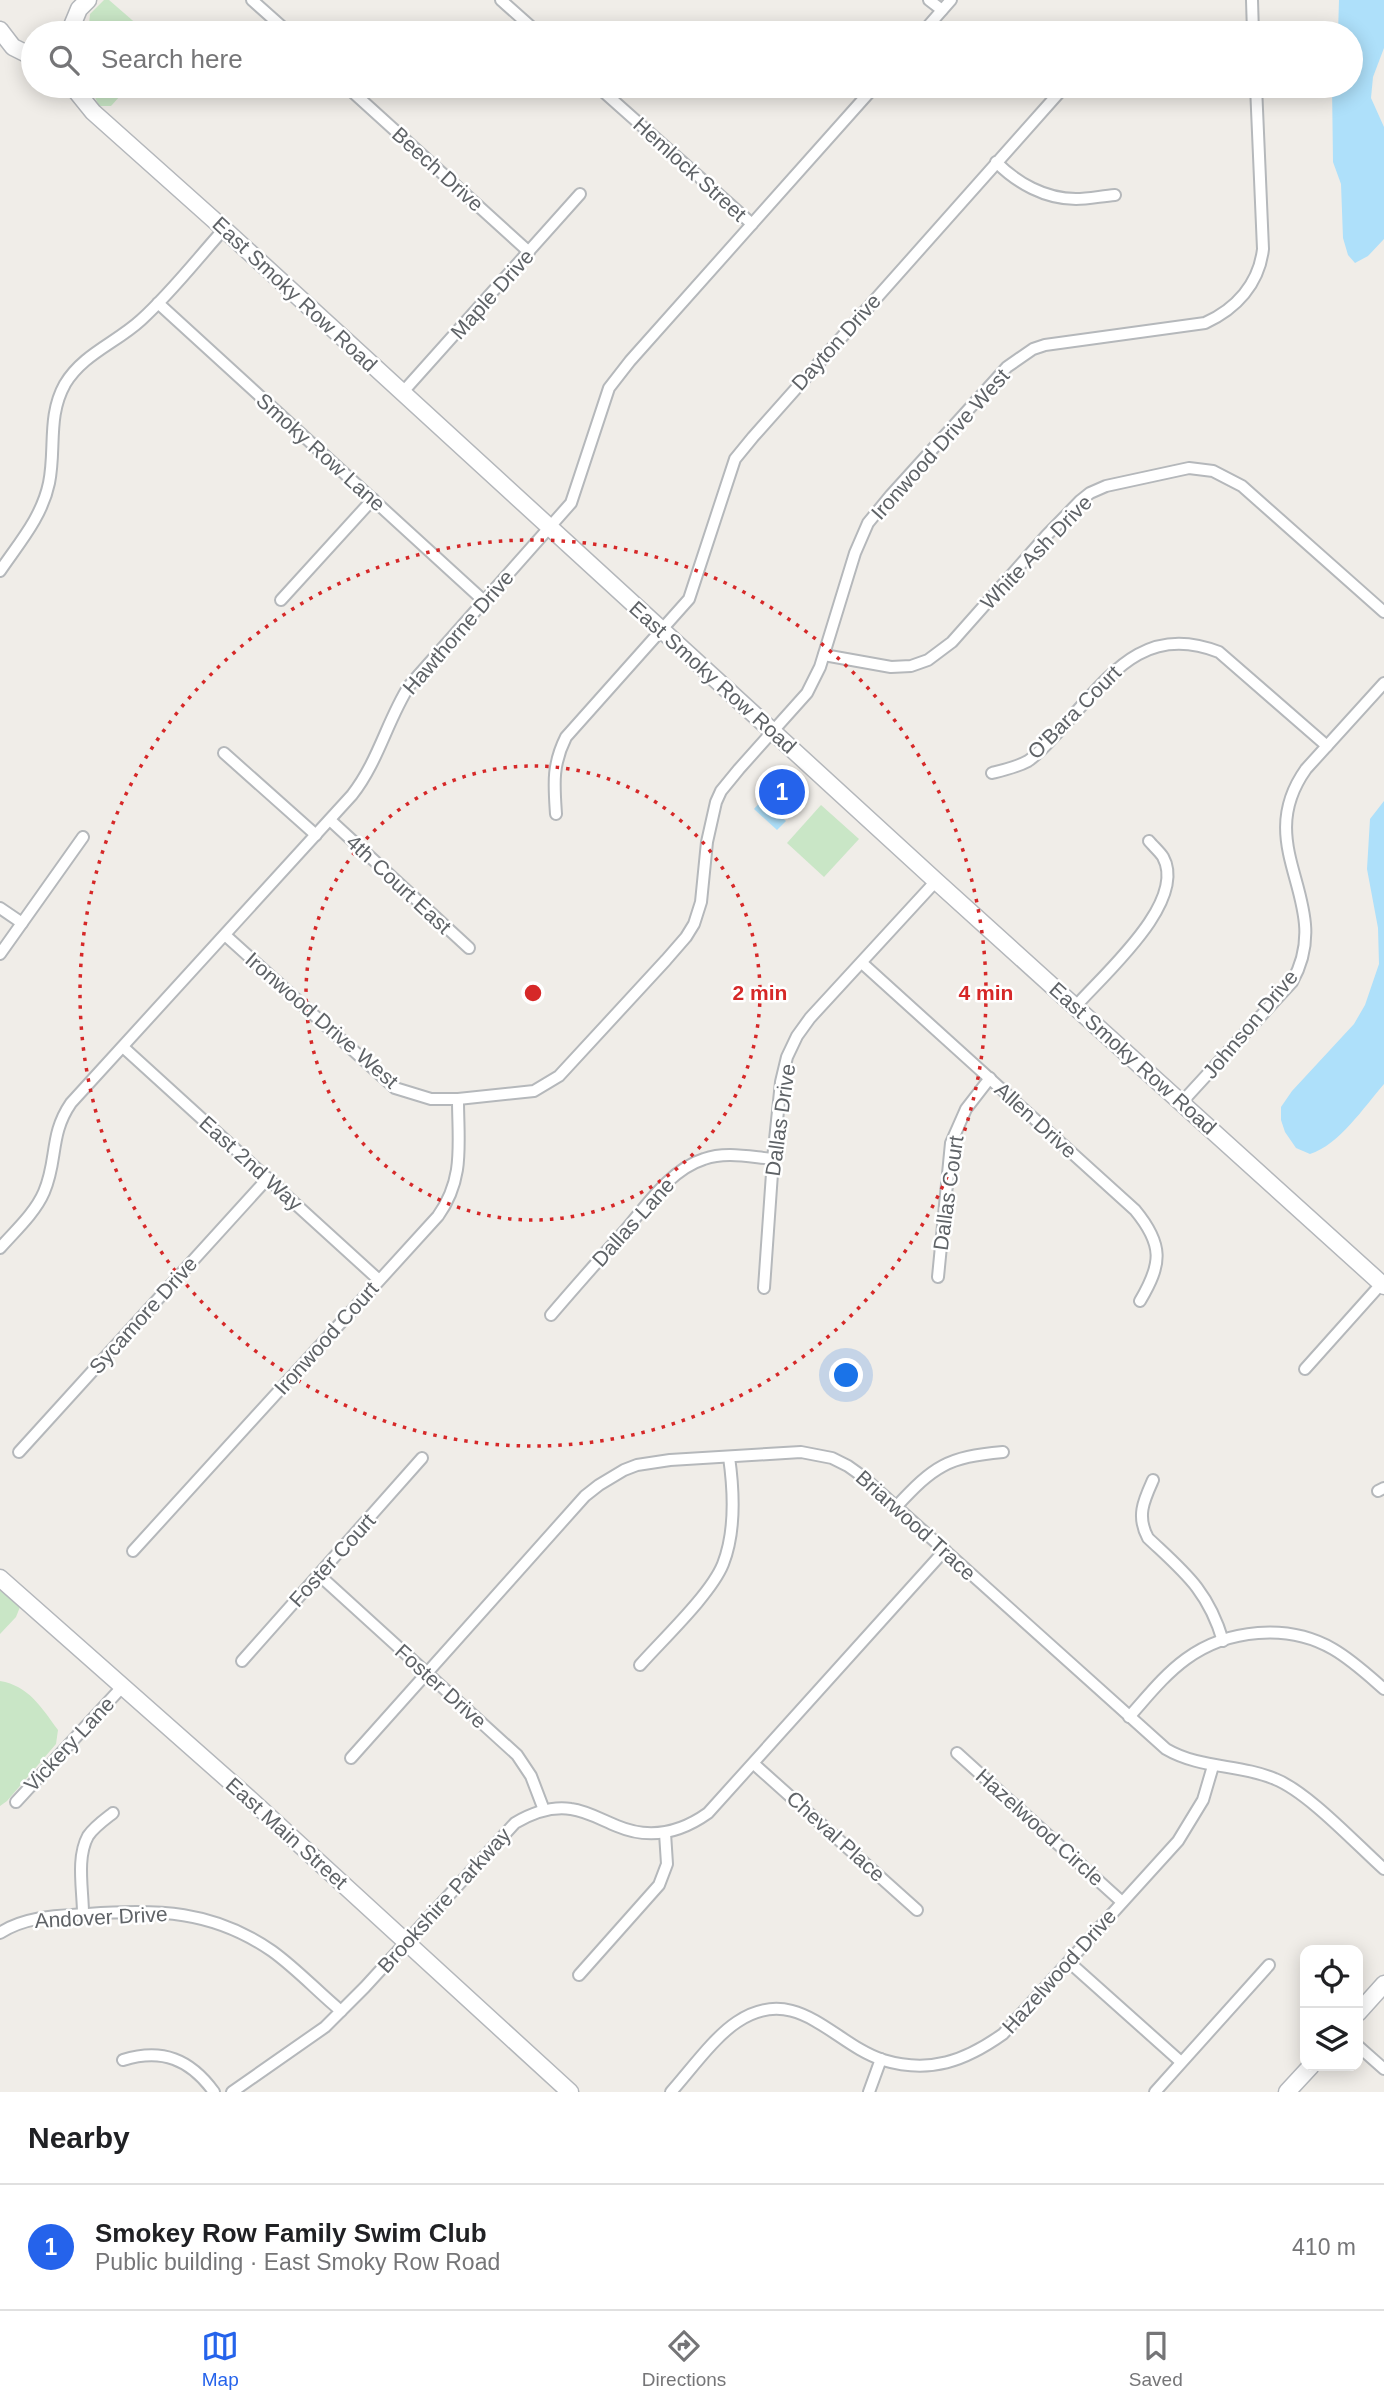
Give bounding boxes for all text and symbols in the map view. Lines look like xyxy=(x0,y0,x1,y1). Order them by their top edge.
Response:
search box xyxy=(21,21,1363,98)
icon: search xyxy=(45,41,83,79)
text: Search here xyxy=(101,44,243,74)
street label: Hemlock Street xyxy=(629,112,751,226)
street label: Beech Drive xyxy=(388,122,488,216)
street label: East Smoky Row Road xyxy=(208,212,382,376)
street label: Maple Drive xyxy=(446,245,538,343)
street label: Dayton Drive xyxy=(787,289,885,395)
street label: Ironwood Drive West xyxy=(866,364,1014,524)
street label: Smoky Row Lane xyxy=(252,388,390,516)
street label: White Ash Drive xyxy=(976,490,1096,614)
street label: Hawthorne Drive xyxy=(398,565,518,699)
street label: East Smoky Row Road xyxy=(625,596,801,758)
street label: O'Bara Court xyxy=(1023,661,1125,763)
pin: 1 xyxy=(759,766,805,818)
street label: 4th Court East xyxy=(342,830,456,938)
street label: Ironwood Drive West xyxy=(241,948,403,1093)
street label: Johnson Drive xyxy=(1198,965,1302,1083)
street label: East Smoky Row Road xyxy=(1045,977,1221,1139)
centre of rings xyxy=(521,981,545,1005)
text: 2 min xyxy=(733,981,787,1004)
text: 4 min xyxy=(959,981,1013,1004)
street label: Dallas Drive xyxy=(761,1062,799,1178)
street label: Allen Drive xyxy=(991,1077,1081,1163)
street label: East 2nd Way xyxy=(195,1111,307,1215)
street label: Dallas Court xyxy=(929,1134,967,1252)
street label: Dallas Lane xyxy=(587,1173,679,1271)
street label: Sycamore Drive xyxy=(84,1252,202,1378)
street label: Ironwood Court xyxy=(269,1277,383,1399)
your location xyxy=(829,1358,863,1392)
street label: Briarwood Trace xyxy=(851,1465,981,1585)
street label: Foster Court xyxy=(284,1509,380,1611)
street label: Foster Drive xyxy=(391,1639,491,1733)
street label: Vickery Lane xyxy=(19,1692,119,1796)
street label: Hazelwood Circle xyxy=(972,1764,1108,1890)
street label: East Main Street xyxy=(222,1773,352,1894)
street label: Cheval Place xyxy=(782,1786,890,1886)
street label: Brookshire Parkway xyxy=(373,1823,515,1977)
street label: Andover Drive xyxy=(34,1902,168,1932)
street label: Hazelwood Drive xyxy=(997,1904,1121,2038)
map controls xyxy=(1300,1945,1363,2071)
button: locate xyxy=(1300,1945,1363,2008)
button: layers xyxy=(1300,2008,1363,2071)
text: Nearby xyxy=(28,2121,130,2154)
text: Smokey Row Family Swim Club xyxy=(95,2218,487,2248)
text: 1 xyxy=(45,2234,57,2260)
text: 410 m xyxy=(1292,2234,1356,2260)
text: Public building · East Smoky Row Road xyxy=(95,2249,500,2275)
tab: Map xyxy=(201,2327,239,2391)
tab: Directions xyxy=(642,2327,726,2391)
tab: Saved xyxy=(1129,2327,1183,2391)

